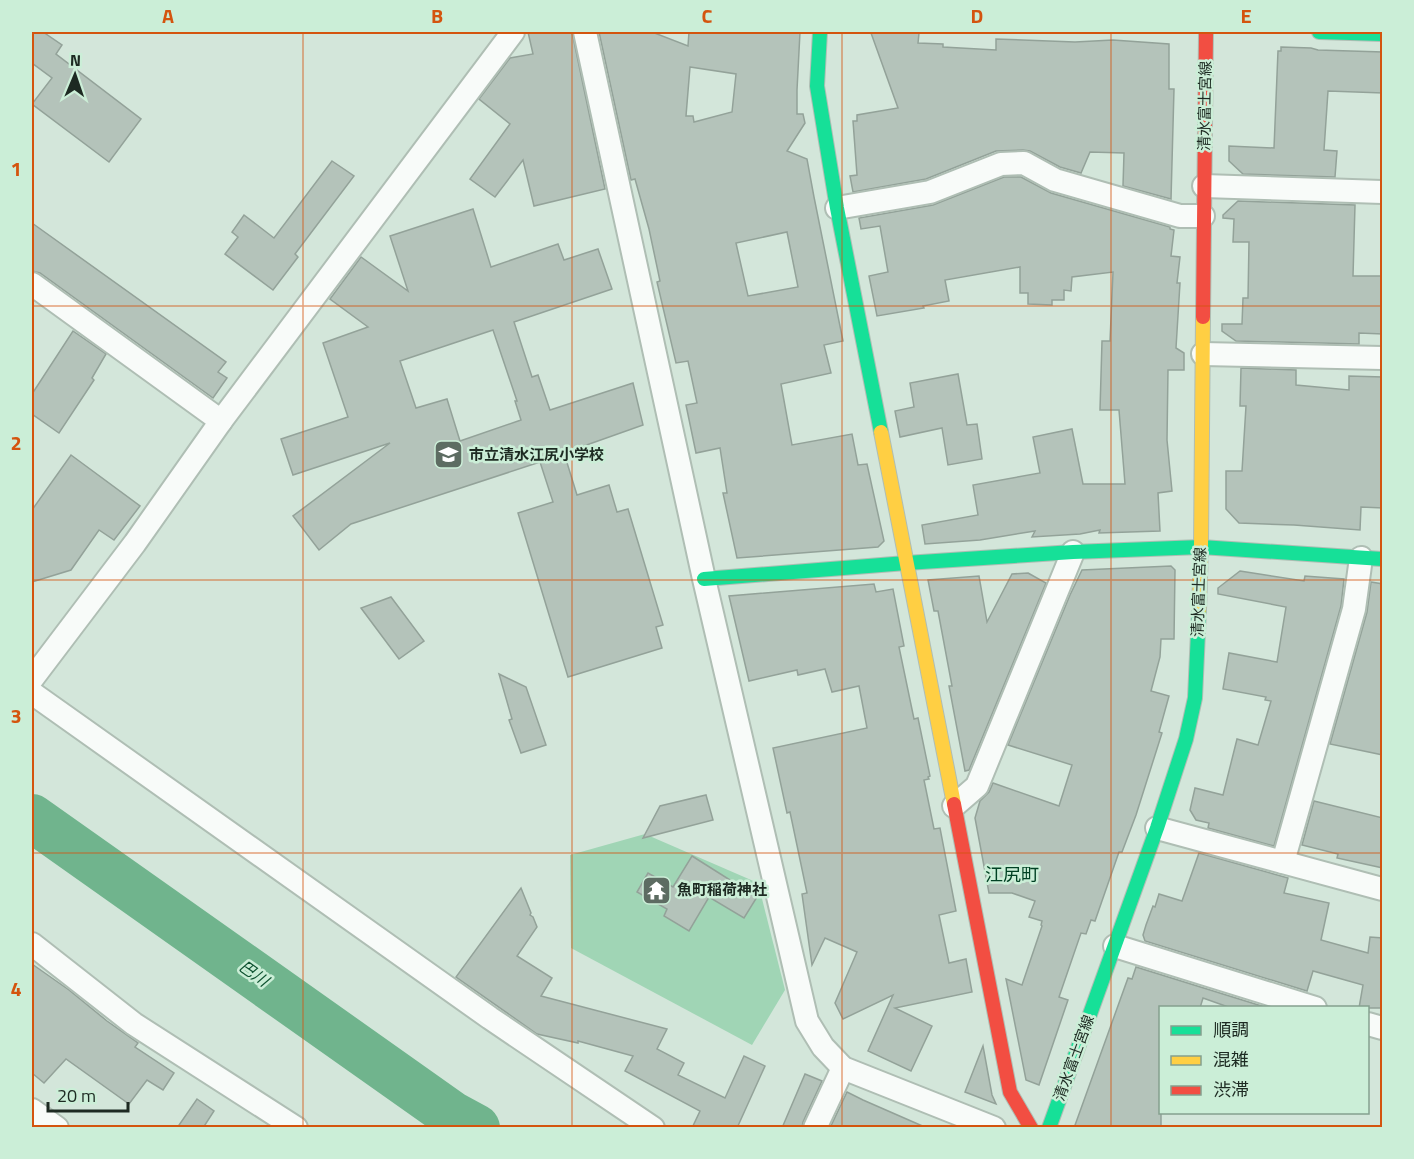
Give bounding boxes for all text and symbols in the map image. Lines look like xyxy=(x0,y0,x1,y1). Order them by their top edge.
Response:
text: A xyxy=(162,0,174,31)
text: B xyxy=(431,0,443,31)
text: C xyxy=(702,0,713,31)
text: D xyxy=(971,0,983,31)
text: E xyxy=(1240,0,1252,31)
north arrow xyxy=(45,45,105,105)
text: N xyxy=(70,48,81,72)
street label: 清水富士宮線 xyxy=(1192,61,1217,151)
text: 1 xyxy=(10,153,22,184)
text: 2 xyxy=(10,427,22,458)
school or university icon: 市立清水江尻小学校 xyxy=(432,439,464,471)
place label: 市立清水江尻小学校 xyxy=(469,443,604,466)
street label: 清水富士宮線 xyxy=(1185,547,1212,637)
text: 3 xyxy=(10,700,22,731)
district label: 江尻町 xyxy=(985,861,1039,888)
temple icon: 魚町稲荷神社 xyxy=(640,874,672,906)
place label: 魚町稲荷神社 xyxy=(677,878,767,901)
water label: 巴川 xyxy=(234,954,276,993)
text: 4 xyxy=(10,973,22,1004)
legend xyxy=(1159,1006,1369,1114)
street label: 清水富士宮線 xyxy=(1047,1012,1100,1104)
text: 順調 xyxy=(1213,1016,1249,1043)
text: 混雑 xyxy=(1213,1046,1249,1073)
scale bar xyxy=(48,1075,128,1113)
text: 渋滞 xyxy=(1213,1076,1249,1103)
text: 20 m xyxy=(57,1082,96,1109)

